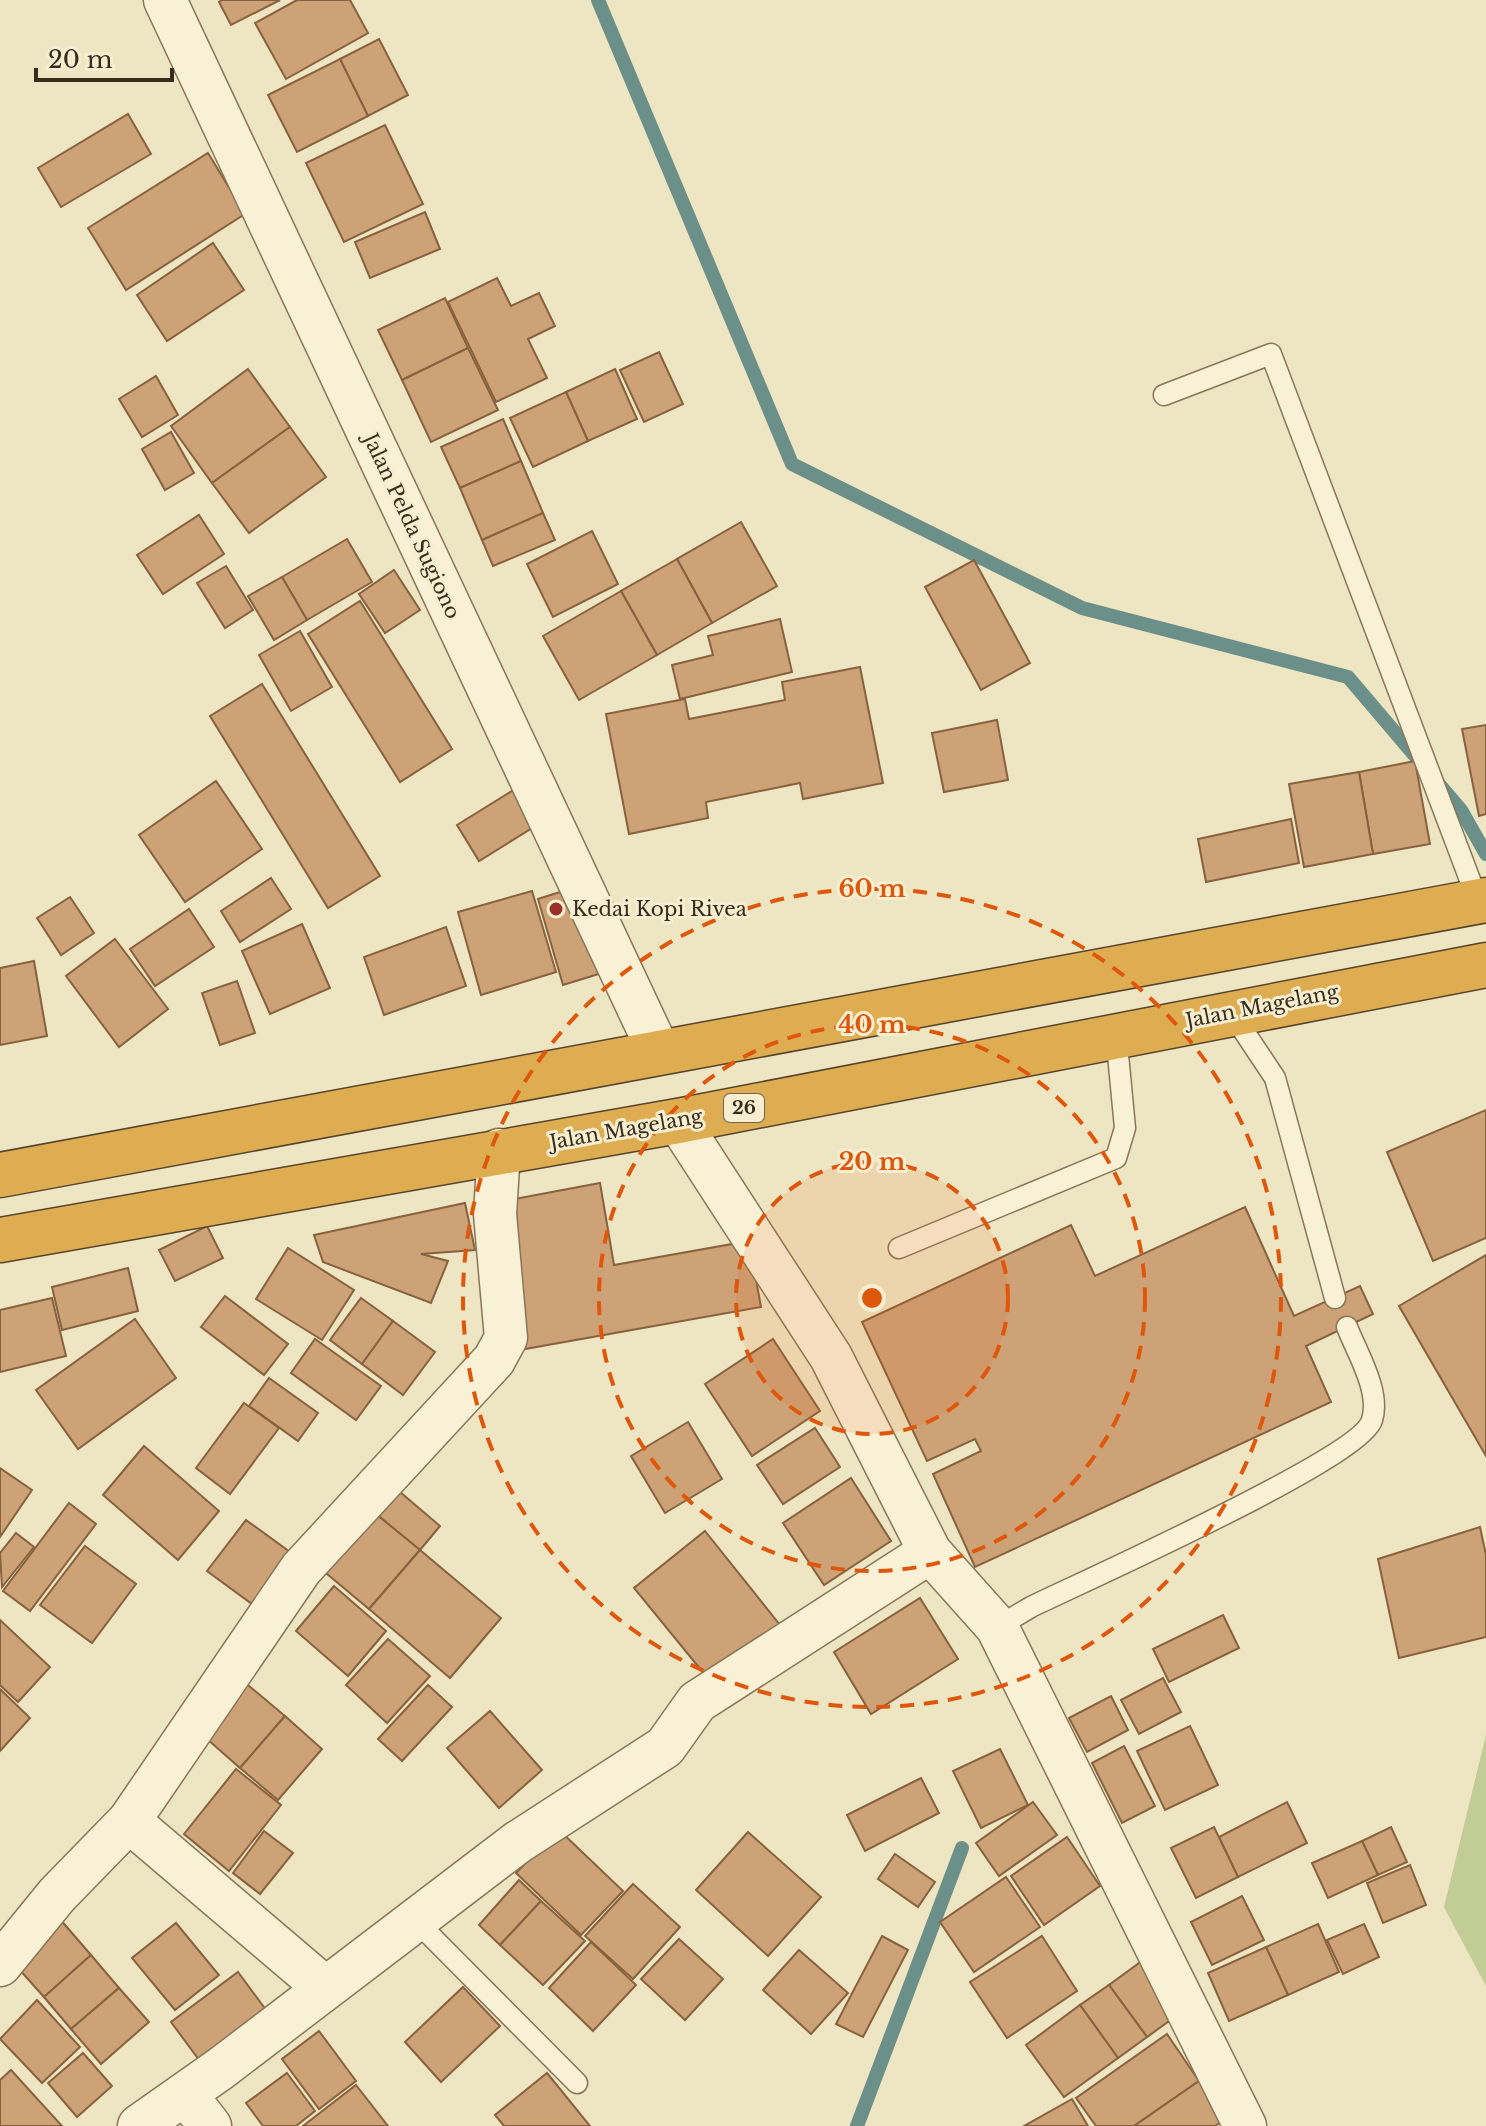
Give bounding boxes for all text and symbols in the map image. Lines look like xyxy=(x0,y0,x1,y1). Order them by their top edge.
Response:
scale bar xyxy=(36,32,172,82)
text: 20 m xyxy=(48,45,113,74)
street label: Jalan Pelda Sugiono xyxy=(357,427,465,622)
text: 60 m xyxy=(838,874,906,903)
place label: Kedai Kopi Rivea xyxy=(572,897,748,921)
marker: Kedai Kopi Rivea xyxy=(547,900,565,918)
street label: Jalan Magelang xyxy=(1181,979,1341,1033)
text: 40 m xyxy=(839,1010,906,1039)
road number: 26 xyxy=(724,1094,764,1122)
street label: Jalan Magelang xyxy=(545,1104,705,1155)
text: 20 m xyxy=(839,1147,906,1176)
centre of rings xyxy=(858,1284,886,1312)

